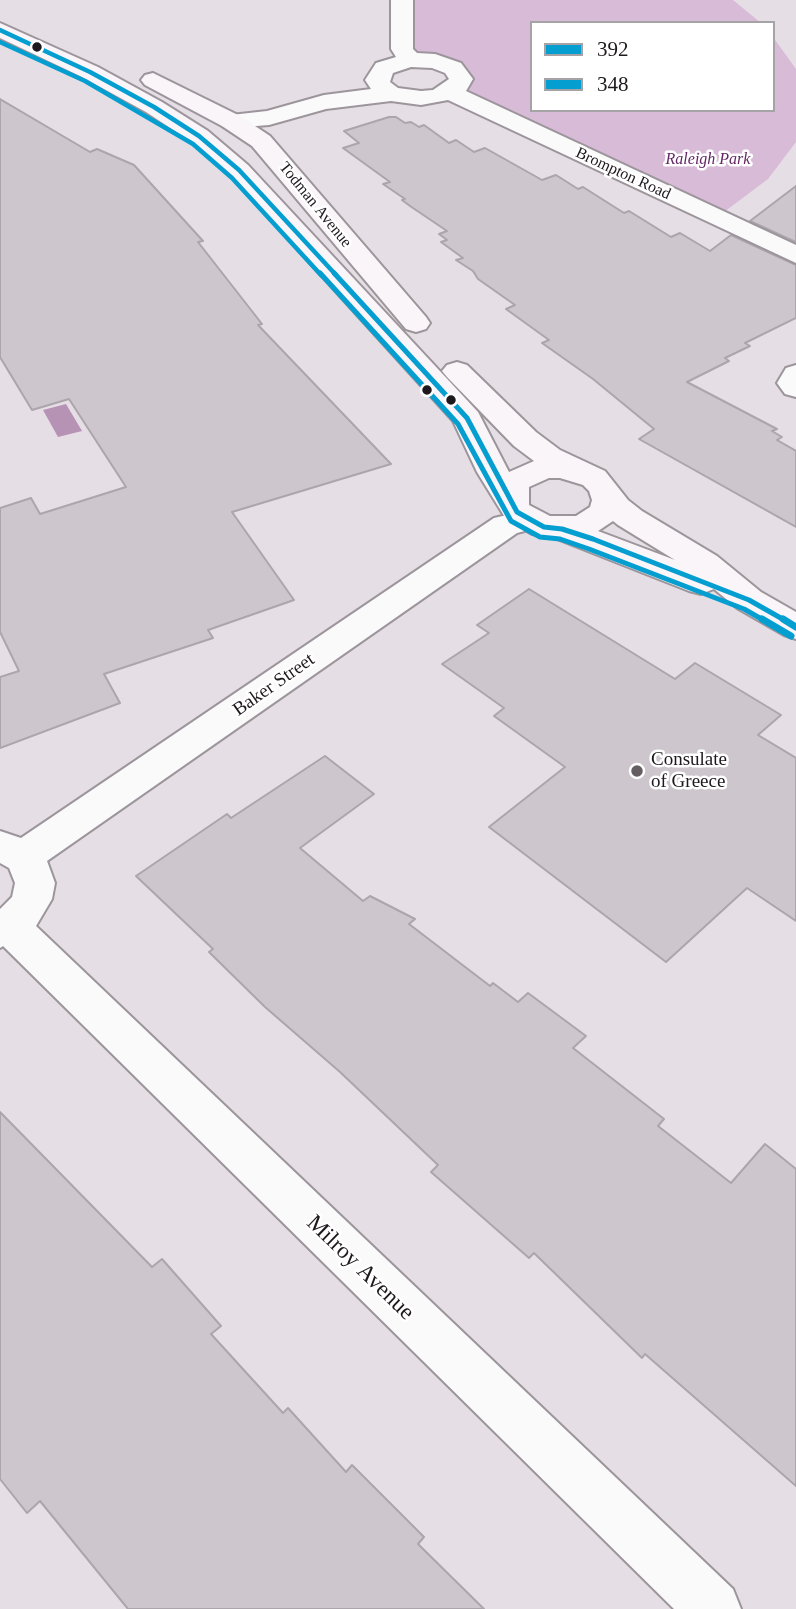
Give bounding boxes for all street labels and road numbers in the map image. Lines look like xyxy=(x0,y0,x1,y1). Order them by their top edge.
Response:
street label: Brompton Road xyxy=(572,144,674,204)
street label: Todman Avenue xyxy=(275,158,355,252)
street label: Baker Street xyxy=(229,649,319,721)
street label: Milroy Avenue xyxy=(300,1210,420,1326)

